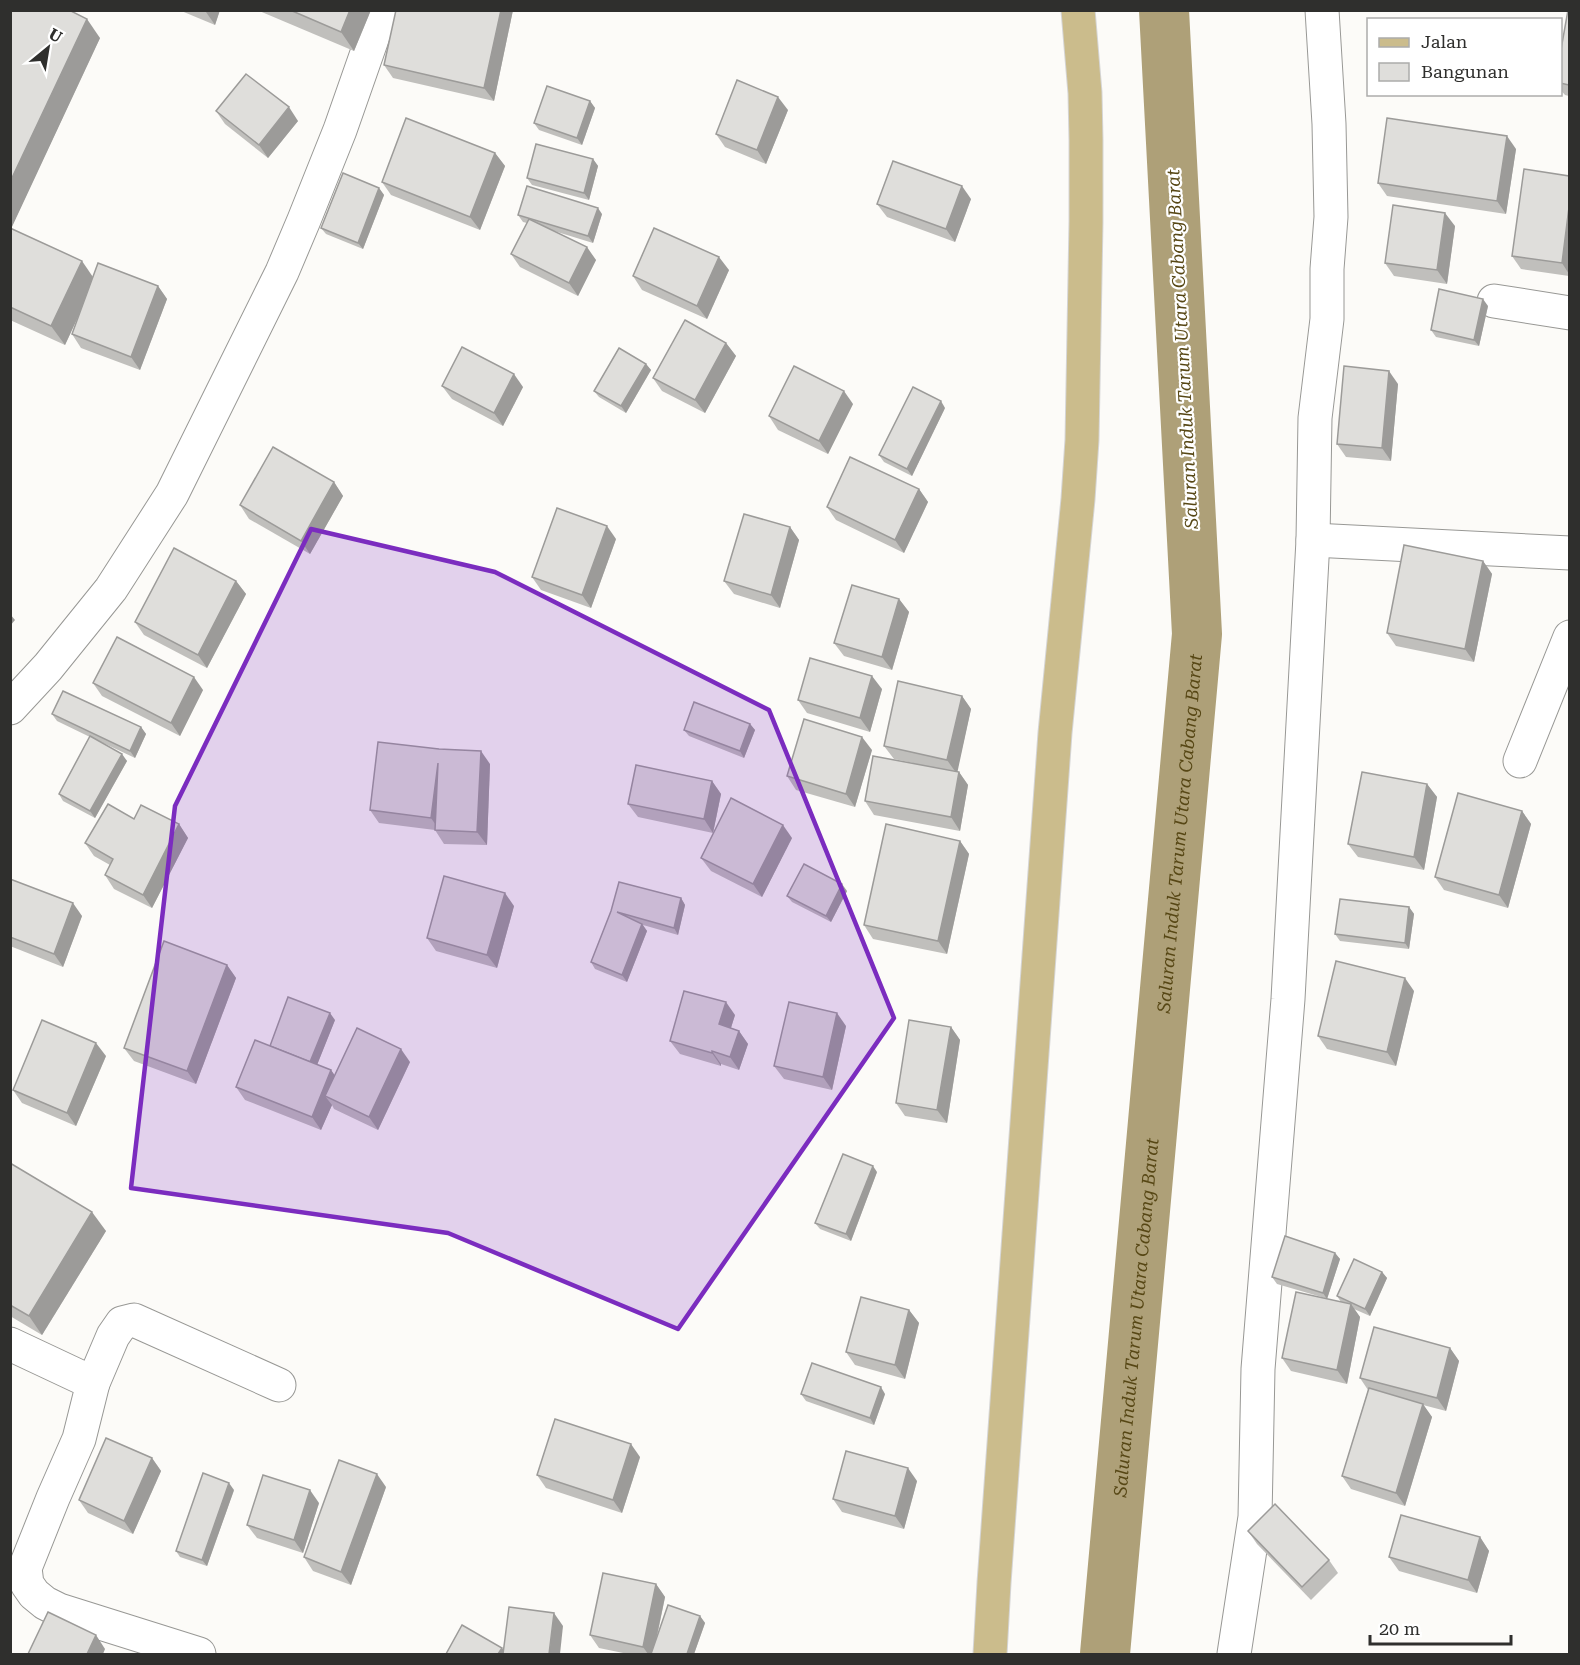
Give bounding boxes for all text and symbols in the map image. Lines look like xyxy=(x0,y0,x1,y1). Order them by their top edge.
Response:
north arrow xyxy=(18,18,78,78)
legend xyxy=(1367,18,1562,96)
text: U xyxy=(45,24,65,47)
text: Jalan xyxy=(1421,31,1468,52)
text: Bangunan xyxy=(1421,61,1509,82)
water label: Saluran Induk Tarum Utara Cabang Barat xyxy=(1162,168,1202,530)
water label: Saluran Induk Tarum Utara Cabang Barat xyxy=(1152,653,1206,1015)
water label: Saluran Induk Tarum Utara Cabang Barat xyxy=(1109,1137,1162,1499)
scale bar xyxy=(1370,1608,1511,1646)
text: 20 m xyxy=(1379,1618,1420,1639)

